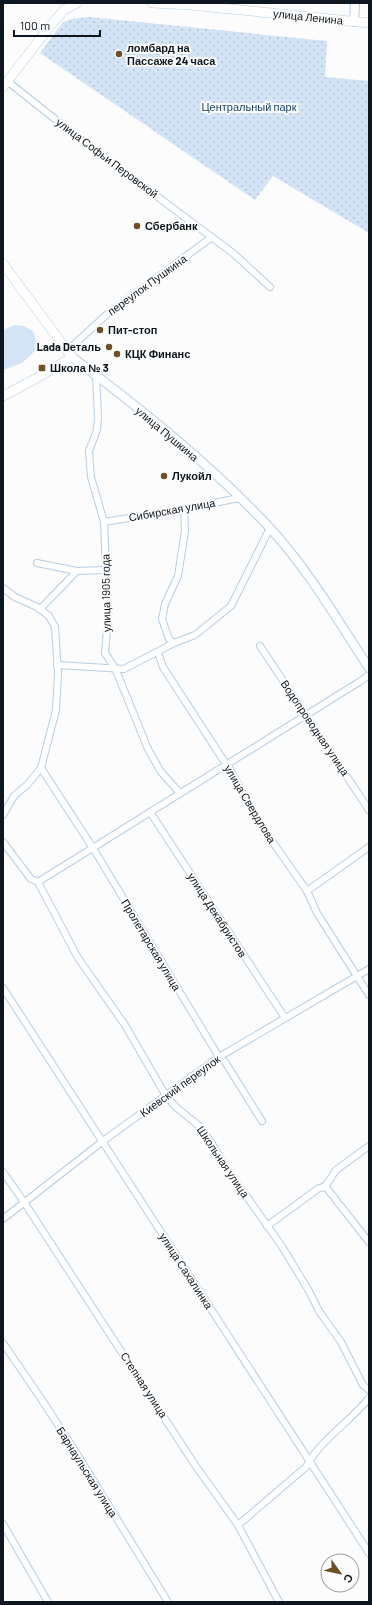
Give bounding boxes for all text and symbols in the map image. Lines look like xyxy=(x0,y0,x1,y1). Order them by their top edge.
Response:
street label: улица Ленина xyxy=(272,6,345,27)
scale bar xyxy=(14,12,100,38)
text: 100 m xyxy=(20,18,50,32)
place label: ломбард на Пассаже 24 часа xyxy=(127,41,216,67)
marker: ломбард на Пассаже 24 часа xyxy=(114,49,124,59)
park label: Центральный парк xyxy=(201,100,297,113)
street label: улица Софьи Перовской xyxy=(54,115,161,200)
place label: Сбербанк xyxy=(145,219,198,232)
marker: Сбербанк xyxy=(132,221,142,231)
street label: переулок Пушкина xyxy=(105,251,189,318)
place label: Пит-стоп xyxy=(108,323,157,336)
marker: Пит-стоп xyxy=(95,325,105,335)
place label: Lada Dеталь xyxy=(37,340,101,353)
marker: Lada Dеталь xyxy=(104,342,114,352)
place label: КЦК Финанс xyxy=(125,347,190,360)
marker: КЦК Финанс xyxy=(112,349,122,359)
place label: Школа № 3 xyxy=(50,361,109,374)
marker: Школа № 3 xyxy=(37,363,47,373)
street label: улица Пушкина xyxy=(133,404,202,464)
place label: Лукойл xyxy=(172,469,212,482)
marker: Лукойл xyxy=(159,471,169,481)
street label: Сибирская улица xyxy=(128,495,217,524)
street label: улица 1905 года xyxy=(98,553,113,632)
street label: Водопроводная улица xyxy=(279,677,353,779)
street label: улица Свердлова xyxy=(222,762,279,846)
street label: улица Декабристов xyxy=(185,870,250,960)
street label: Пролетарская улица xyxy=(119,897,184,994)
street label: Киевский переулок xyxy=(137,1052,223,1119)
street label: Школьная улица xyxy=(195,1123,253,1201)
street label: улица Сахалинка xyxy=(157,1230,216,1312)
street label: Степная улица xyxy=(118,1350,171,1421)
street label: Барнаульская улица xyxy=(54,1424,121,1520)
north arrow xyxy=(320,1553,360,1593)
text: С xyxy=(341,1572,356,1586)

